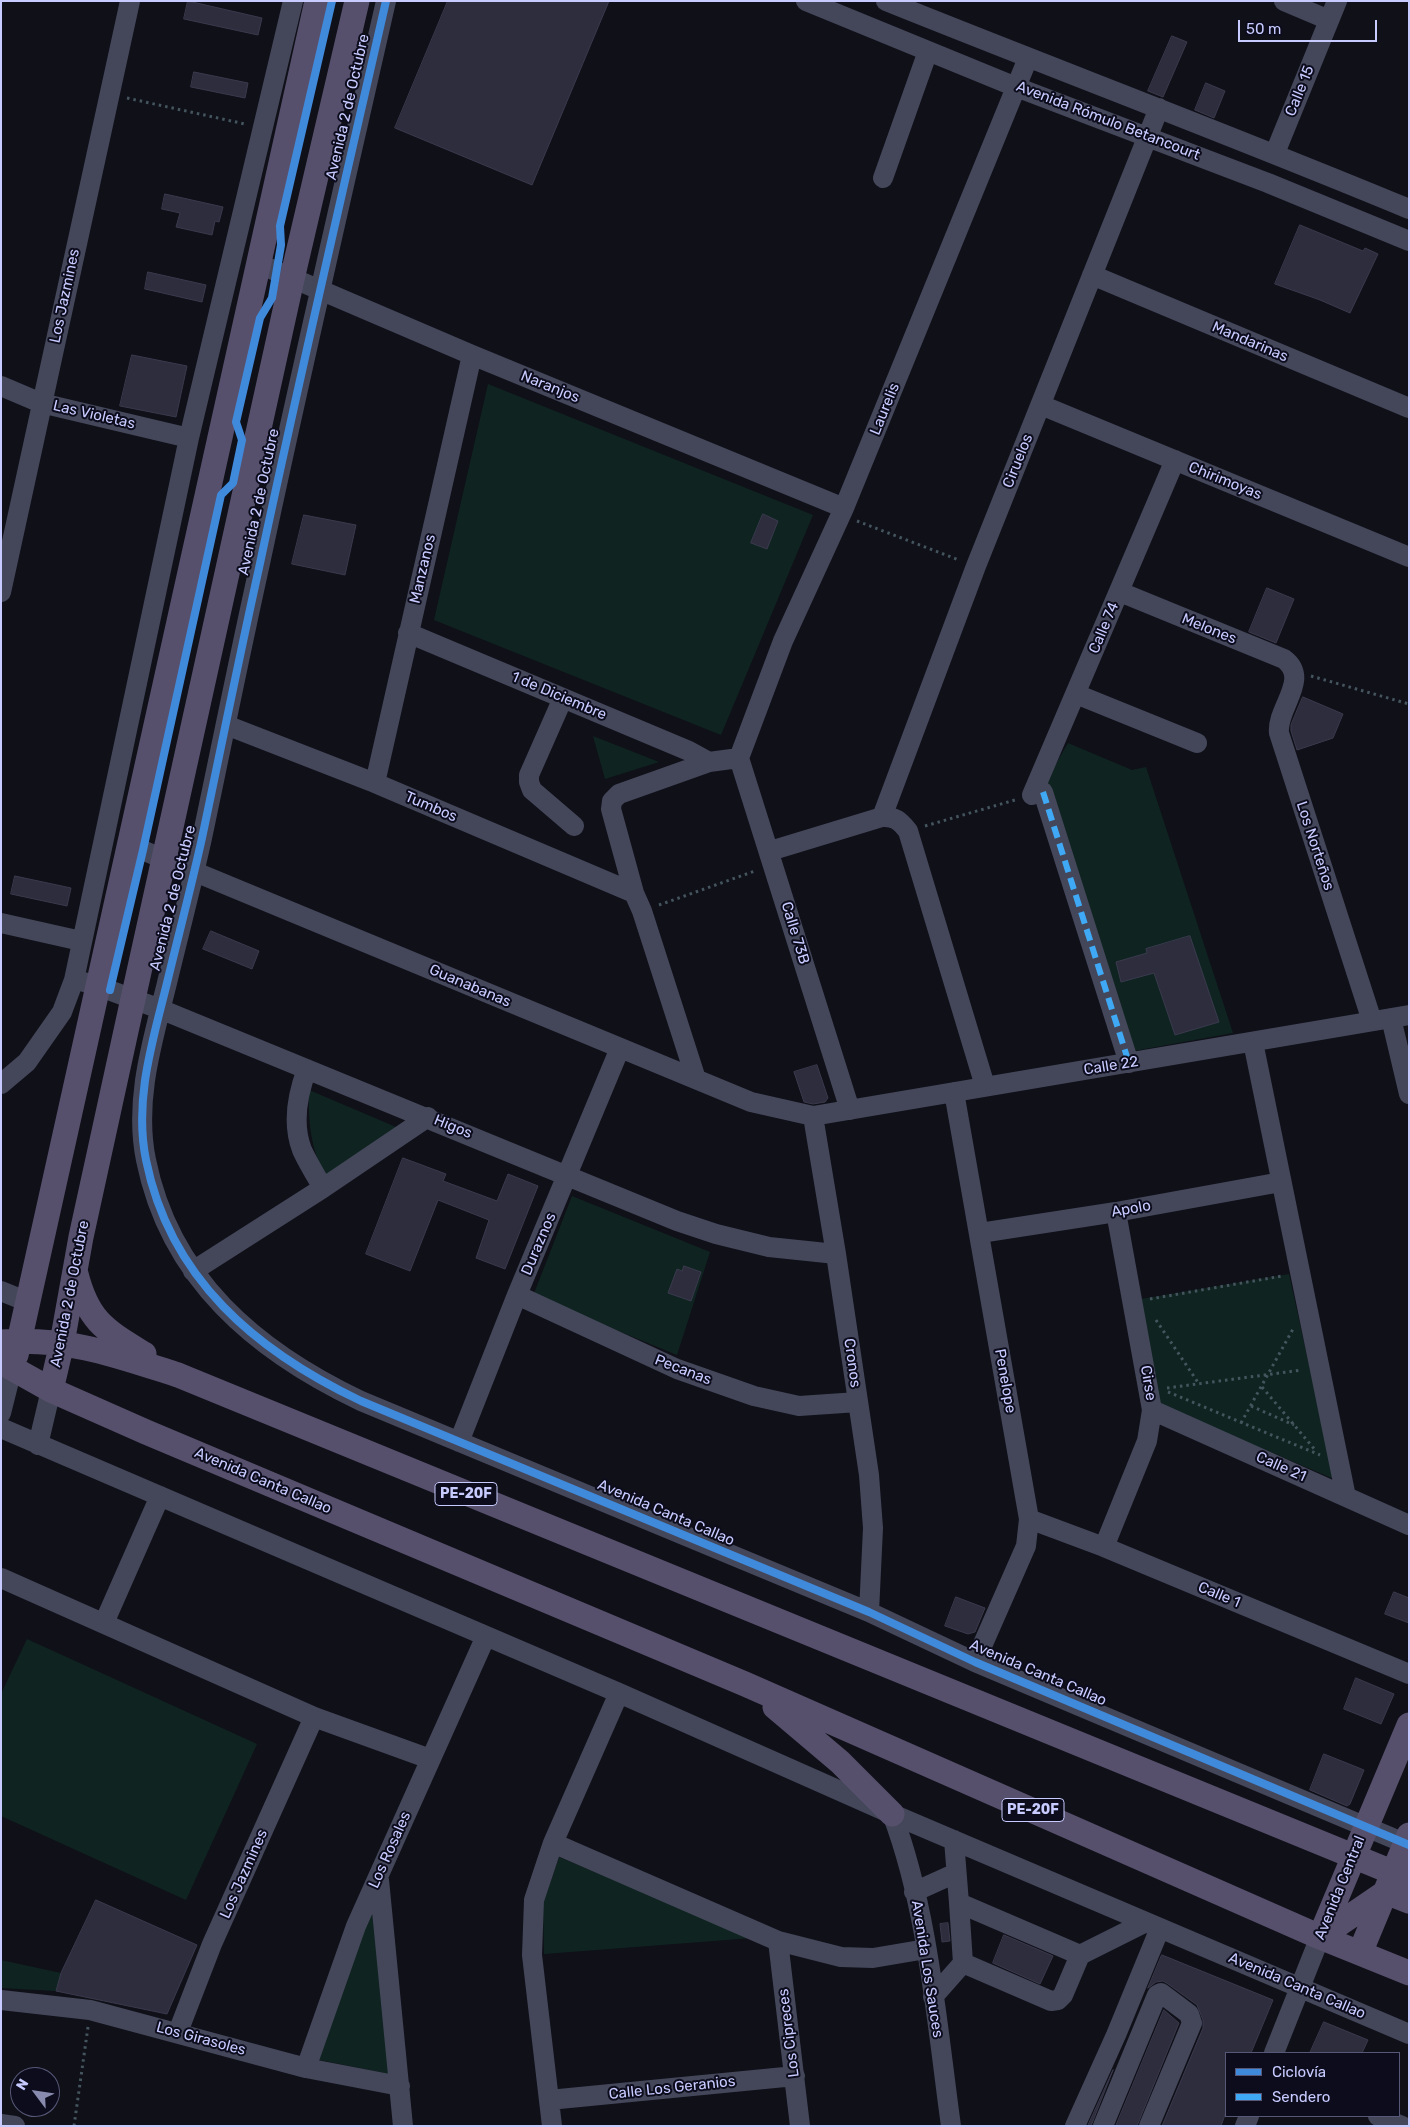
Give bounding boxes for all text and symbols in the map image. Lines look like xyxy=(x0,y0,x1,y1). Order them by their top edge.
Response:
scale bar xyxy=(1240,10,1379,42)
text: 50 m xyxy=(1246,20,1281,38)
street label: Avenida 2 de Octubre xyxy=(322,32,374,182)
street label: Calle 15 xyxy=(1282,63,1318,119)
street label: Avenida Rómulo Betancourt xyxy=(1014,78,1202,164)
street label: Los Jazmines xyxy=(46,247,84,345)
street label: Mandarinas xyxy=(1209,318,1291,366)
street label: Naranjos xyxy=(518,367,582,407)
street label: Laurelis xyxy=(866,380,904,438)
street label: Las Violetas xyxy=(51,397,137,433)
street label: Avenida 2 de Octubre xyxy=(235,427,283,577)
street label: Ciruelos xyxy=(999,431,1037,491)
street label: Chirimoyas xyxy=(1186,458,1264,504)
street label: Manzanos xyxy=(406,533,440,605)
street label: Calle 74 xyxy=(1085,600,1123,656)
street label: Melones xyxy=(1179,610,1239,648)
street label: 1 de Diciembre xyxy=(509,668,609,724)
street label: Tumbos xyxy=(402,788,460,826)
street label: Los Norteños xyxy=(1292,799,1338,893)
street label: Avenida 2 de Octubre xyxy=(146,823,200,973)
street label: Calle 73B xyxy=(777,900,813,966)
street label: Guanabanas xyxy=(426,961,514,1011)
street label: Calle 22 xyxy=(1082,1053,1140,1079)
street label: Higos xyxy=(431,1111,475,1143)
street label: Apolo xyxy=(1110,1197,1152,1221)
street label: Duraznos xyxy=(518,1210,560,1278)
street label: Avenida 2 de Octubre xyxy=(47,1219,93,1369)
street label: Cronos xyxy=(840,1337,864,1389)
street label: Penelope xyxy=(990,1347,1020,1415)
street label: Pecanas xyxy=(652,1351,714,1389)
street label: Cirse xyxy=(1136,1364,1160,1402)
street label: Avenida Canta Callao xyxy=(192,1444,334,1518)
street label: Calle 21 xyxy=(1253,1448,1309,1486)
street label: Avenida Canta Callao xyxy=(595,1476,737,1550)
road number: PE-20F xyxy=(435,1482,497,1506)
street label: Calle 1 xyxy=(1195,1578,1243,1612)
street label: Avenida Canta Callao xyxy=(967,1636,1109,1710)
road number: PE-20F xyxy=(1002,1798,1064,1822)
street label: Los Rosales xyxy=(365,1809,415,1891)
street label: Los Jazmines xyxy=(216,1827,272,1921)
street label: Avenida Central xyxy=(1311,1833,1369,1943)
street label: Avenida Los Sauces xyxy=(907,1899,947,2039)
street label: Avenida Canta Callao xyxy=(1226,1949,1368,2023)
street label: Los Cipreces xyxy=(775,1988,803,2078)
street label: Los Girasoles xyxy=(154,2018,248,2060)
legend xyxy=(1225,2052,1400,2117)
text: Ciclovía xyxy=(1272,2063,1326,2081)
north arrow xyxy=(10,2067,60,2117)
street label: Calle Los Geranios xyxy=(608,2072,736,2104)
text: N xyxy=(13,2076,32,2093)
text: Sendero xyxy=(1272,2088,1330,2106)

